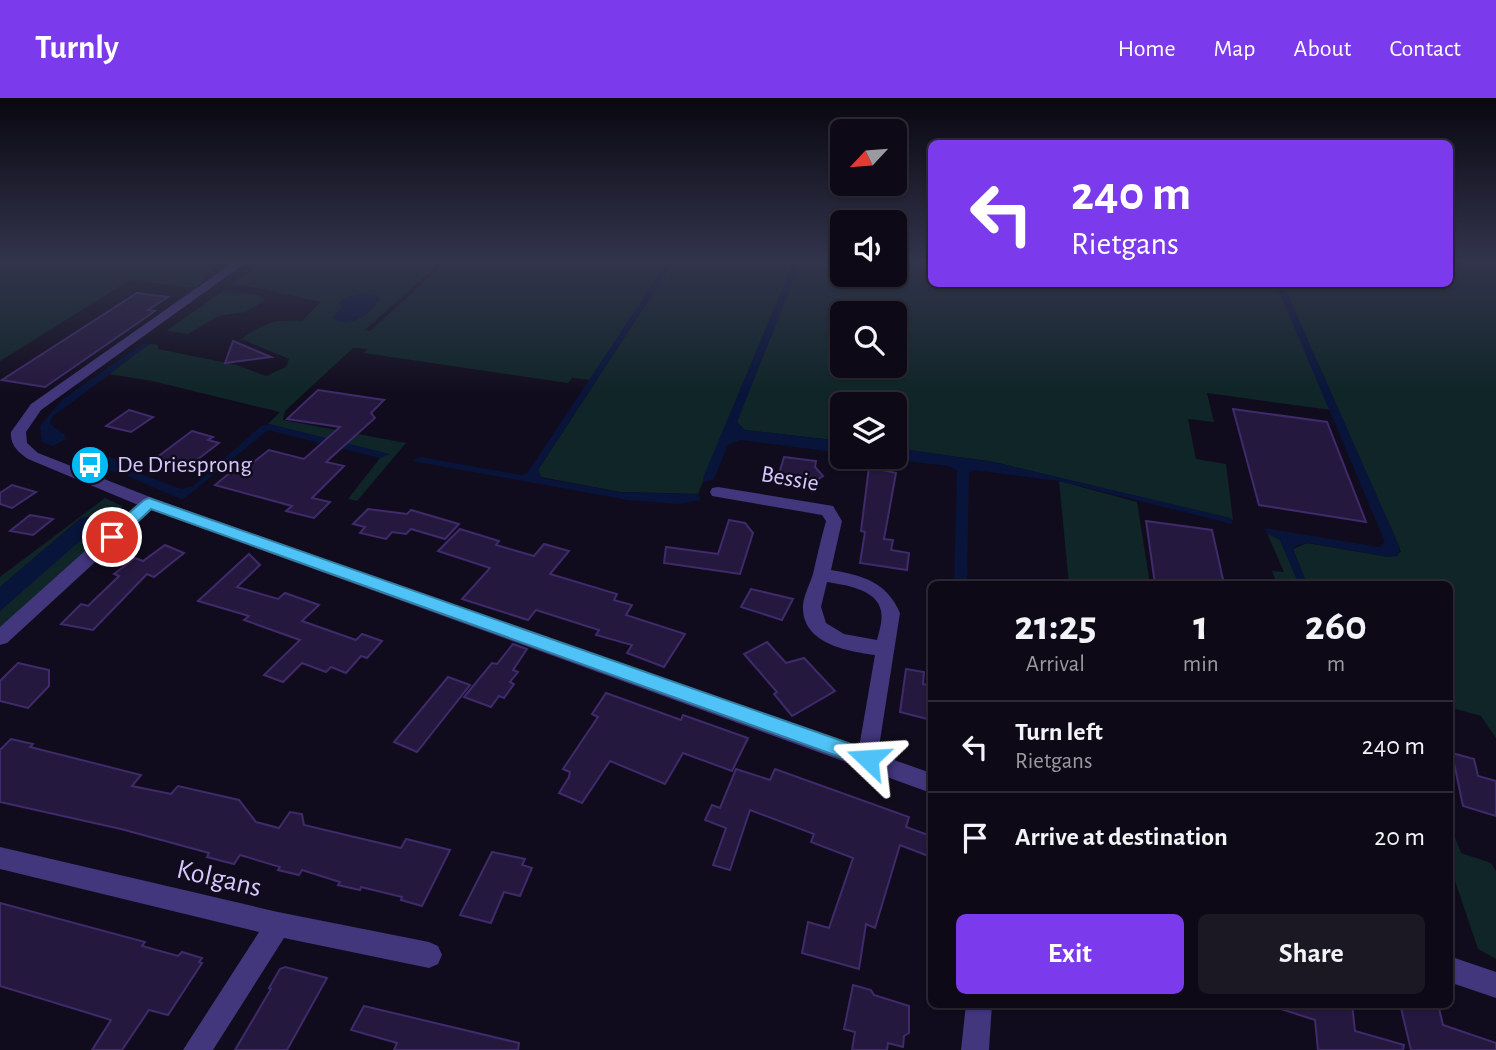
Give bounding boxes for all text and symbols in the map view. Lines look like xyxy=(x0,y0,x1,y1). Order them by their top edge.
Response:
text: Turnly xyxy=(35,32,119,65)
text: Home xyxy=(1118,37,1176,61)
text: Map xyxy=(1214,37,1256,61)
text: About xyxy=(1294,37,1351,61)
text: Contact xyxy=(1389,37,1461,61)
north arrow xyxy=(830,119,906,196)
map controls xyxy=(830,119,907,469)
icon: left xyxy=(956,168,1047,259)
text: 240 m xyxy=(1071,170,1191,219)
button: sound xyxy=(830,210,907,287)
text: Rietgans xyxy=(1071,228,1179,260)
button: search xyxy=(830,301,907,378)
button: layers xyxy=(830,392,907,469)
bus stop icon: De Driesprong xyxy=(69,444,111,486)
place label: De Driesprong xyxy=(117,453,252,477)
street label: Bessie xyxy=(759,462,821,496)
pin xyxy=(82,507,142,567)
icon: arrive xyxy=(93,518,131,556)
text: 21:25 xyxy=(1014,605,1097,647)
text: 1 xyxy=(1193,605,1208,647)
text: 260 xyxy=(1305,605,1367,647)
text: Arrival xyxy=(1026,653,1085,676)
text: min xyxy=(1183,653,1219,676)
text: m xyxy=(1327,653,1345,676)
text: Turn left xyxy=(1015,719,1103,745)
position arrow xyxy=(831,722,905,796)
icon: left xyxy=(956,728,994,766)
text: 240 m xyxy=(1362,733,1425,759)
text: Rietgans xyxy=(1015,750,1093,773)
icon: arrive xyxy=(956,819,994,857)
text: Arrive at destination xyxy=(1015,824,1228,850)
text: 20 m xyxy=(1374,824,1425,850)
street label: Kolgans xyxy=(174,856,264,902)
button: Exit xyxy=(956,914,1184,994)
button: Share xyxy=(1198,914,1425,994)

